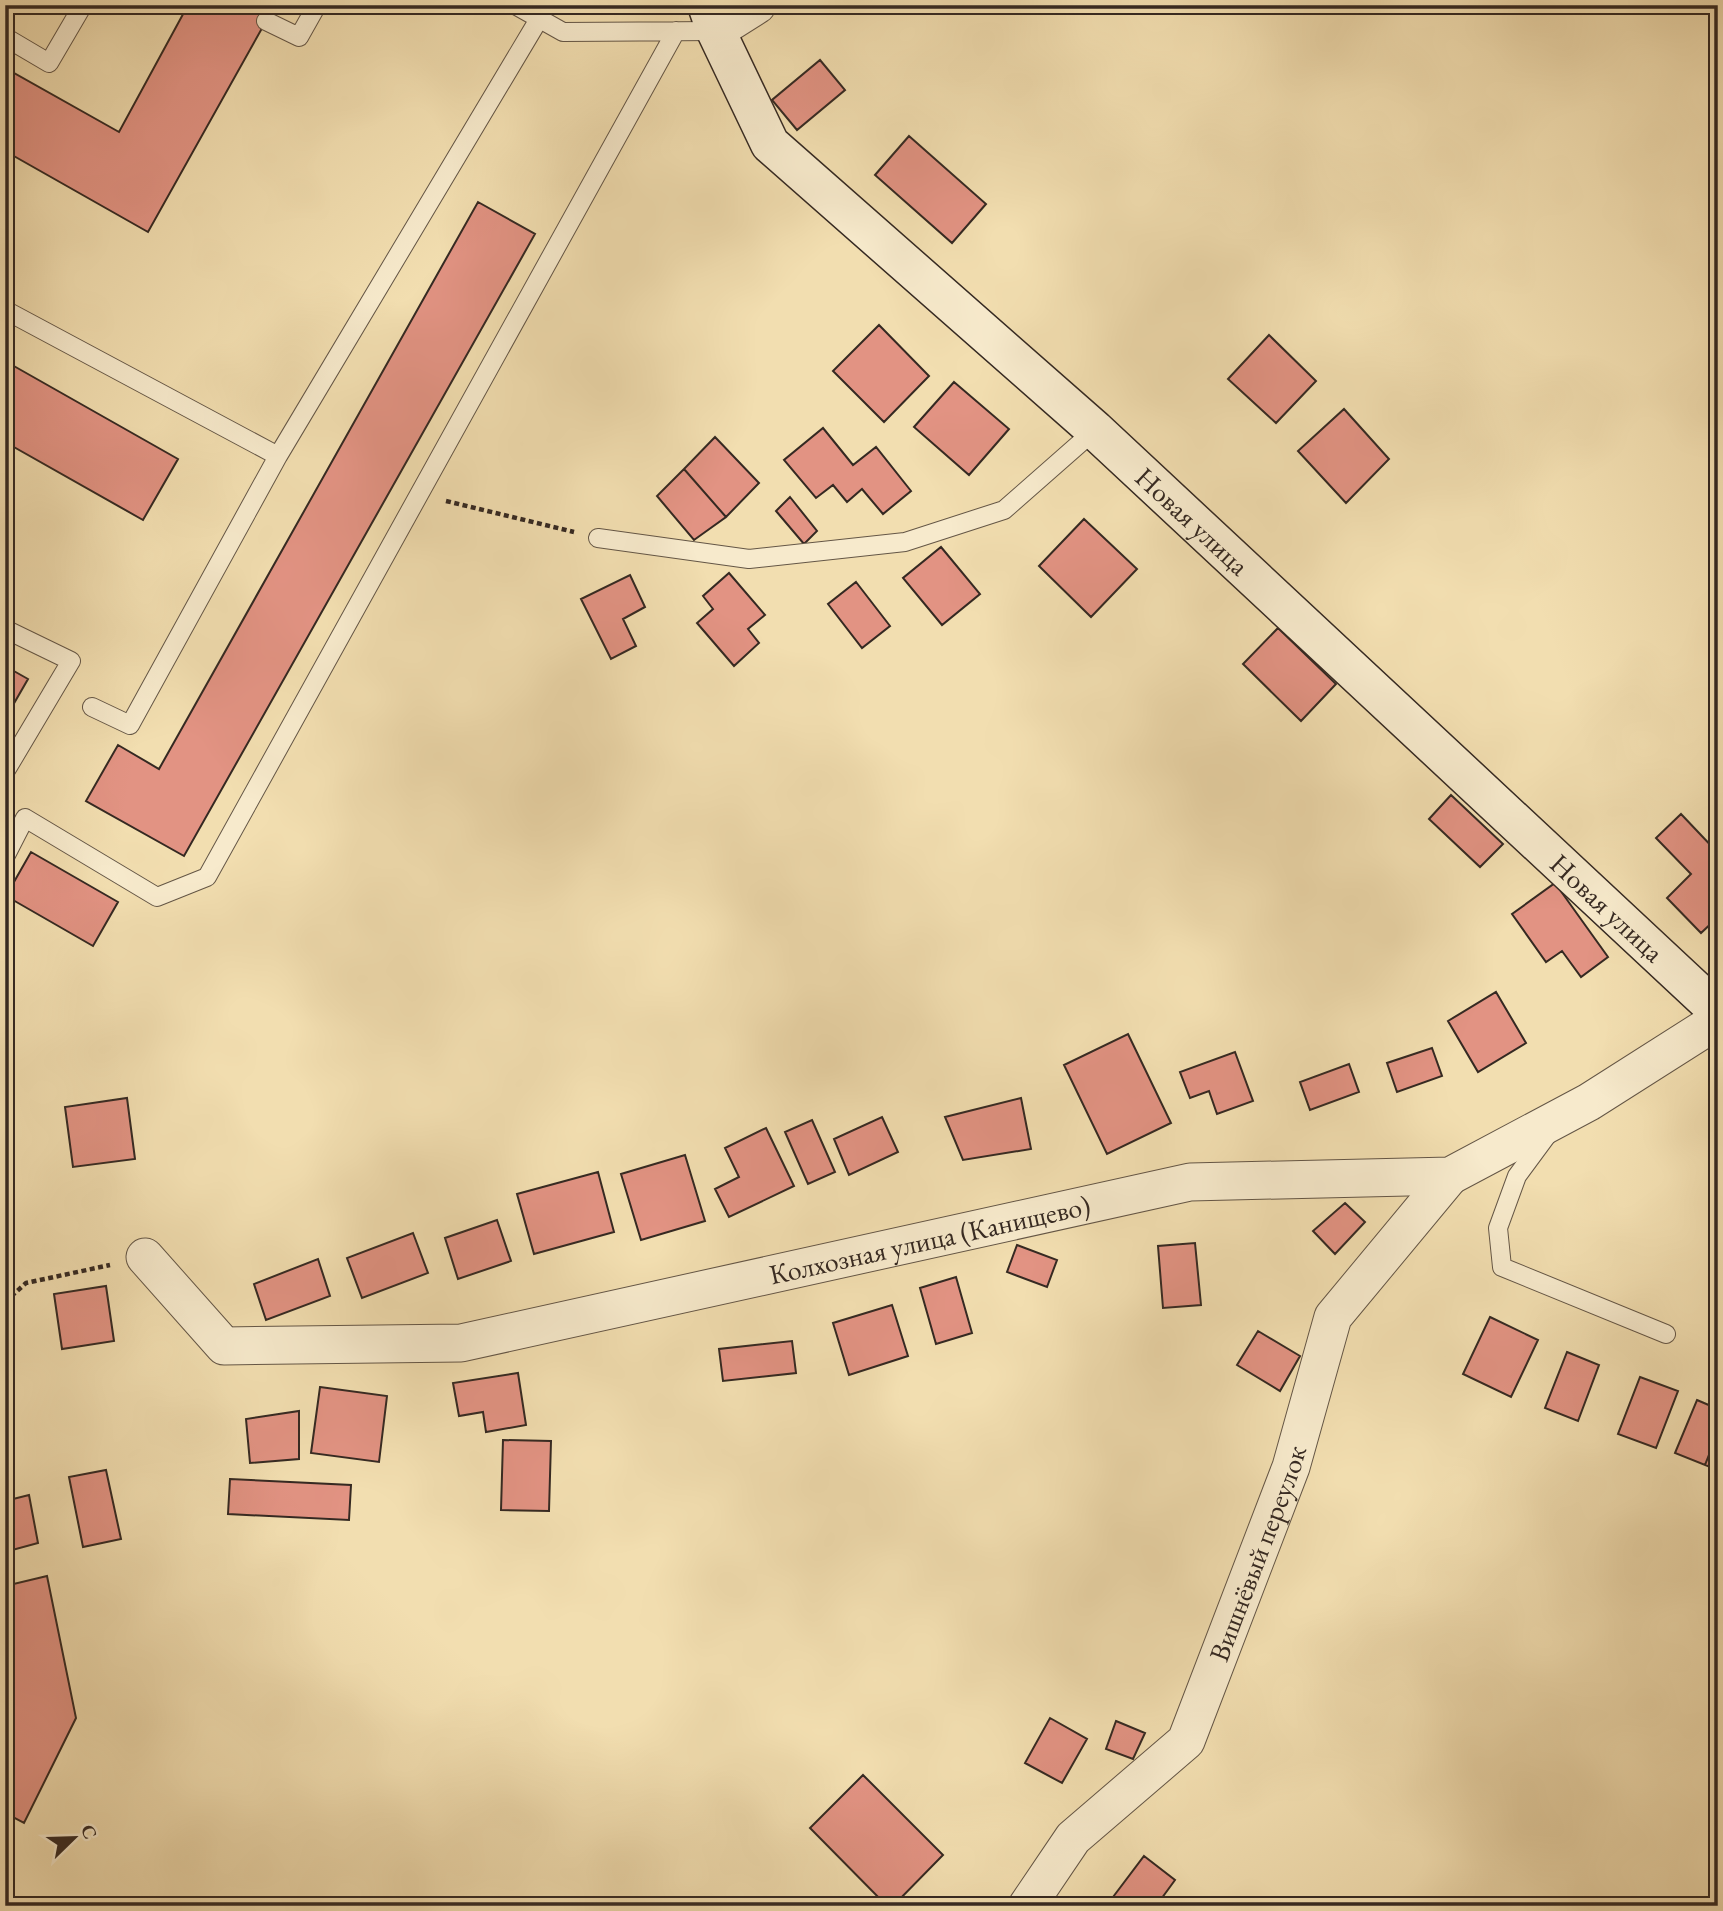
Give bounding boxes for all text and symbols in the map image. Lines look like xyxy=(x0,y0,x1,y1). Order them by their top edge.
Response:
street label: Новая улица xyxy=(1128,459,1258,583)
street label: Новая улица xyxy=(1543,846,1672,970)
street label: Колхозная улица (Канищево) xyxy=(766,1187,1094,1292)
street label: Вишнёвый переулок xyxy=(1200,1441,1314,1666)
north arrow xyxy=(38,1802,108,1872)
text: С xyxy=(75,1820,103,1843)

